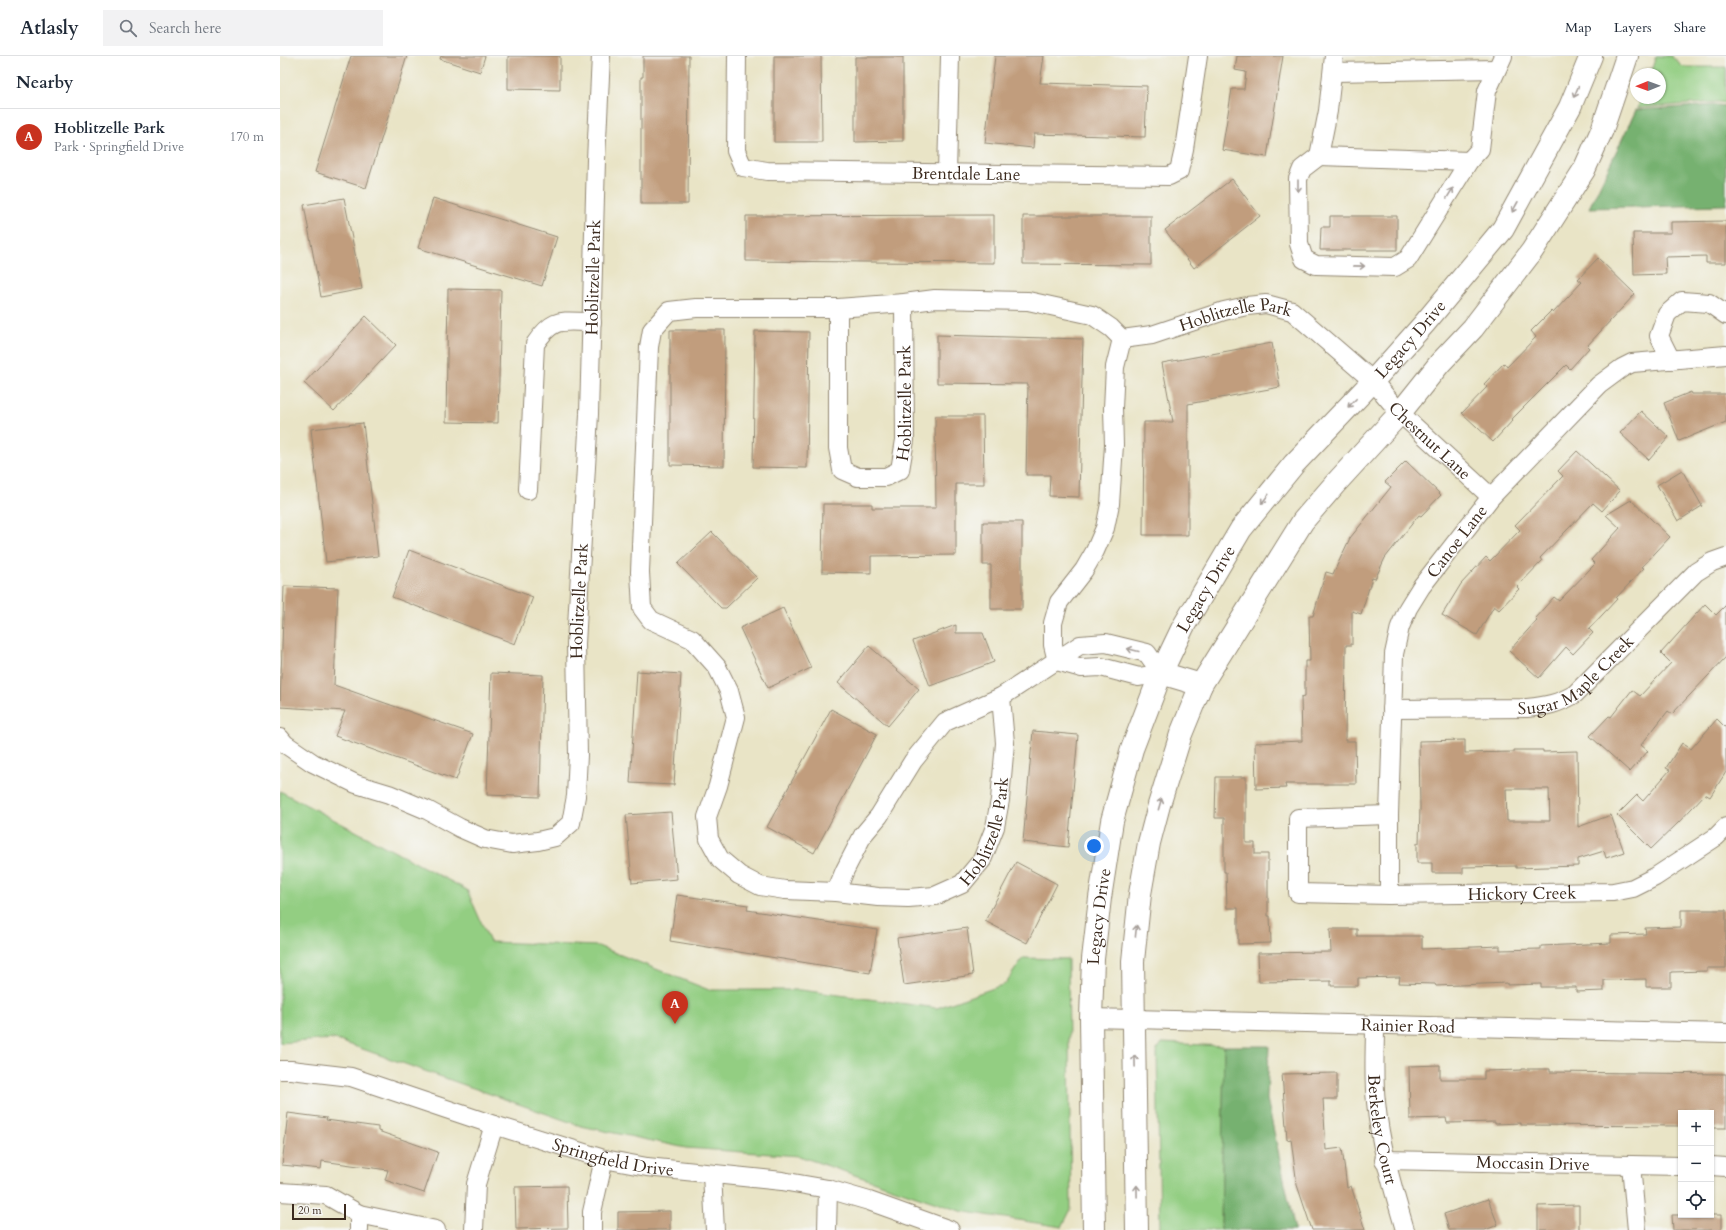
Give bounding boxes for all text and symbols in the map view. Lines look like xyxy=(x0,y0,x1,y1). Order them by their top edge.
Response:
search box xyxy=(103,10,383,46)
text: Atlasly xyxy=(20,15,79,41)
icon: search xyxy=(117,17,139,39)
text: Search here xyxy=(149,18,222,38)
text: Map xyxy=(1565,18,1592,37)
text: Layers xyxy=(1614,18,1652,37)
text: Share xyxy=(1674,18,1706,37)
north arrow xyxy=(1630,68,1666,104)
text: Nearby xyxy=(16,71,73,94)
one-way arrow xyxy=(1572,85,1579,97)
text: Hoblitzelle Park xyxy=(54,118,165,138)
text: A xyxy=(24,128,34,146)
text: 170 m xyxy=(230,128,264,146)
text: Park · Springfield Drive xyxy=(54,138,184,156)
street label: Brentdale Lane xyxy=(912,161,1021,186)
one-way arrow xyxy=(1294,179,1302,192)
one-way arrow xyxy=(1446,187,1454,199)
one-way arrow xyxy=(1511,201,1519,213)
street label: Hoblitzelle Park xyxy=(580,218,606,336)
one-way arrow xyxy=(1352,262,1365,270)
street label: Hoblitzelle Park xyxy=(1176,292,1296,337)
street label: Legacy Drive xyxy=(1369,295,1451,383)
street label: Hoblitzelle Park xyxy=(890,344,917,463)
street label: Chestnut Lane xyxy=(1384,397,1476,485)
one-way arrow xyxy=(1347,398,1357,408)
one-way arrow xyxy=(1260,494,1269,505)
street label: Canoe Lane xyxy=(1421,500,1492,583)
street label: Legacy Drive xyxy=(1171,541,1240,636)
street label: Hoblitzelle Park xyxy=(564,542,593,659)
street label: Sugar Maple Creek xyxy=(1518,629,1639,720)
one-way arrow xyxy=(1127,645,1140,653)
street label: Hoblitzelle Park xyxy=(954,775,1014,891)
one-way arrow xyxy=(1157,797,1164,810)
your location xyxy=(1084,836,1104,856)
street label: Legacy Drive xyxy=(1081,866,1116,965)
street label: Hickory Creek xyxy=(1467,881,1577,905)
one-way arrow xyxy=(1132,925,1140,938)
pin: A xyxy=(662,991,688,1024)
street label: Rainier Road xyxy=(1361,1013,1455,1038)
one-way arrow xyxy=(1131,1055,1139,1068)
street label: Berkeley Court xyxy=(1363,1074,1403,1187)
map controls xyxy=(1678,1110,1714,1218)
button: + xyxy=(1678,1110,1714,1146)
street label: Springfield Drive xyxy=(550,1132,675,1181)
button: − xyxy=(1678,1146,1714,1182)
street label: Moccasin Drive xyxy=(1476,1150,1590,1176)
button: locate xyxy=(1678,1182,1714,1218)
one-way arrow xyxy=(1133,1185,1141,1198)
scale bar xyxy=(292,1202,346,1221)
text: 20 m xyxy=(298,1203,322,1218)

